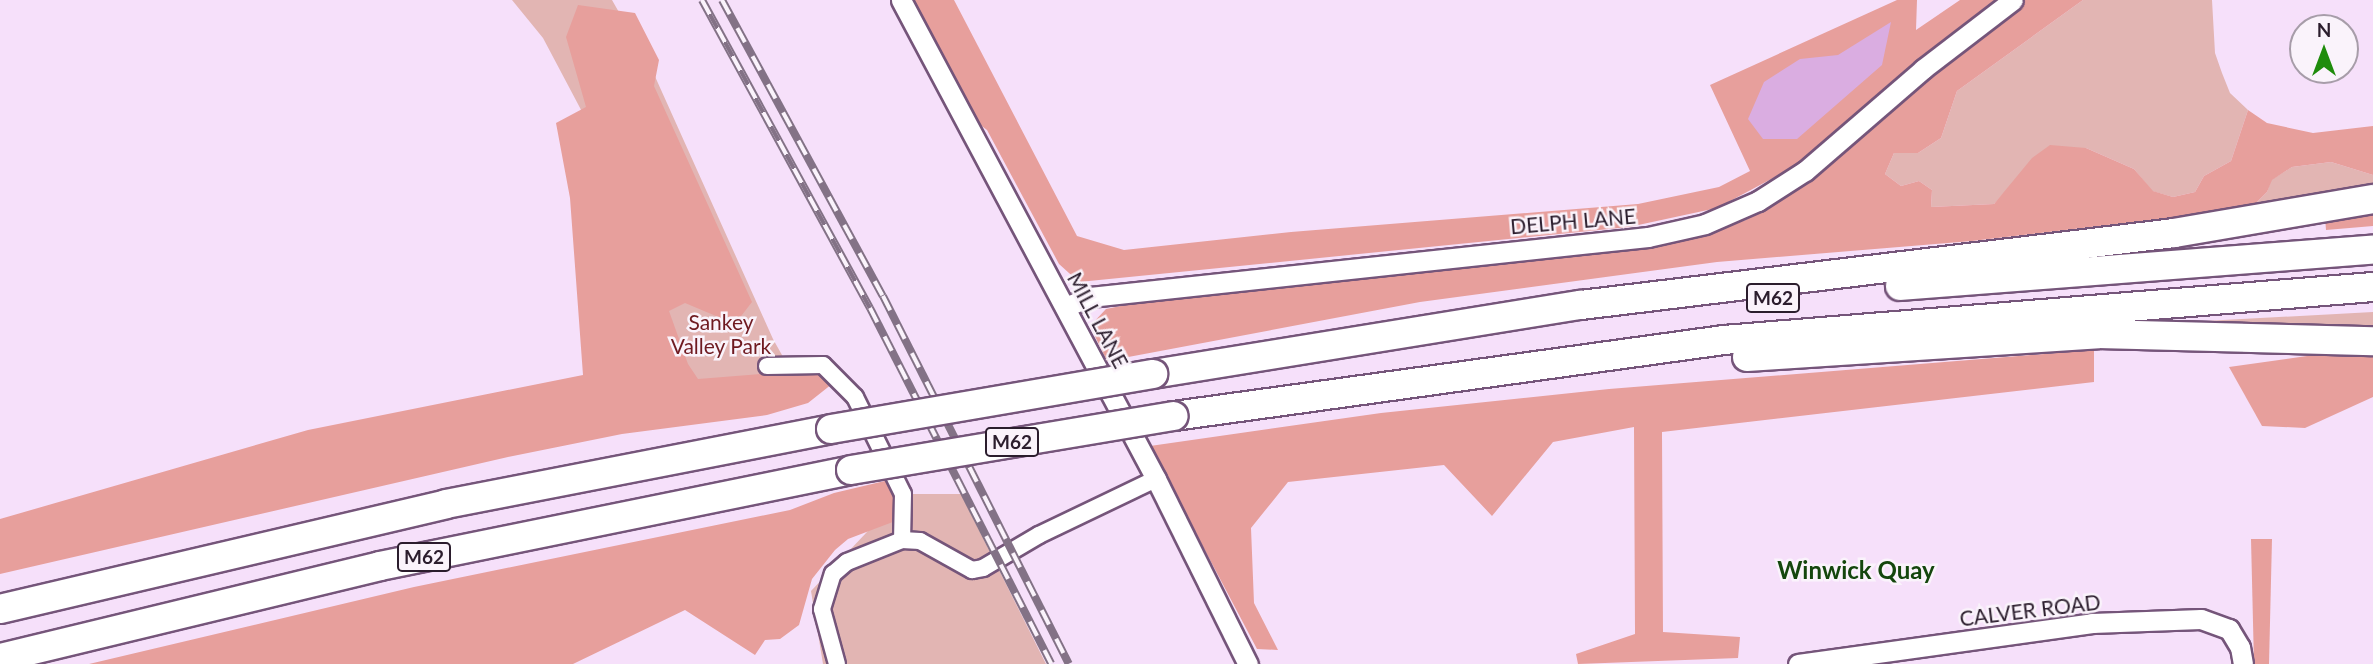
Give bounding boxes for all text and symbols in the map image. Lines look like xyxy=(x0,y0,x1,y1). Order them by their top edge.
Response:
north arrow xyxy=(2289,14,2359,84)
text: N xyxy=(2317,18,2331,41)
street label: DELPH LANE xyxy=(1509,203,1637,239)
street label: MILL LANE xyxy=(1062,268,1134,372)
road number: M62 xyxy=(1745,282,1801,314)
park label: Sankey Valley Park xyxy=(670,309,772,359)
road number: M62 xyxy=(984,426,1040,458)
road number: M62 xyxy=(396,542,452,572)
district label: Winwick Quay xyxy=(1777,556,1935,584)
street label: CALVER ROAD xyxy=(1958,589,2102,631)

